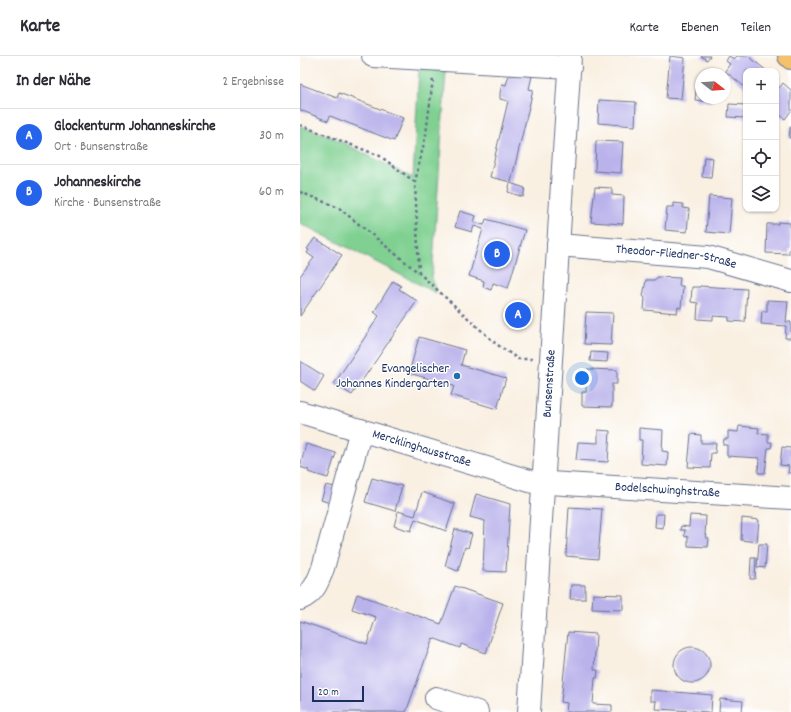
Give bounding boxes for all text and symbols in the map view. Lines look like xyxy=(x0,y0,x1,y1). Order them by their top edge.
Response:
text: Karte xyxy=(20,14,60,41)
text: Karte xyxy=(629,18,659,38)
text: Ebenen xyxy=(681,18,719,38)
text: Teilen xyxy=(741,18,771,38)
north arrow xyxy=(695,68,731,104)
map controls xyxy=(743,68,779,212)
button: + xyxy=(743,68,779,104)
text: In der Nähe xyxy=(16,70,91,94)
text: 2 Ergebnisse xyxy=(223,73,284,92)
button: − xyxy=(743,104,779,140)
text: Glockenturm Johanneskirche xyxy=(54,116,216,138)
text: A xyxy=(25,127,33,146)
text: 30 m xyxy=(259,127,284,146)
text: Ort · Bunsenstraße xyxy=(54,138,148,157)
button: locate xyxy=(743,140,779,176)
text: Johanneskirche xyxy=(54,172,141,194)
button: layers xyxy=(743,176,779,212)
text: B xyxy=(26,183,32,202)
text: 60 m xyxy=(259,183,284,202)
text: Kirche · Bunsenstraße xyxy=(54,194,161,213)
pin: B xyxy=(484,239,510,269)
street label: Theodor-Fliedner-Straße xyxy=(615,240,739,274)
pin: A xyxy=(505,300,531,330)
street label: Bunsenstraße xyxy=(538,349,561,418)
place label: Evangelischer Johannes Kindergarten xyxy=(336,360,449,394)
your location xyxy=(572,368,592,388)
marker: Evangelischer Johannes Kindergarten xyxy=(452,371,462,381)
street label: Mercklinghausstraße xyxy=(370,425,474,472)
street label: Bodelschwinghstraße xyxy=(614,478,721,503)
scale bar xyxy=(312,684,364,703)
text: 20 m xyxy=(318,685,339,701)

